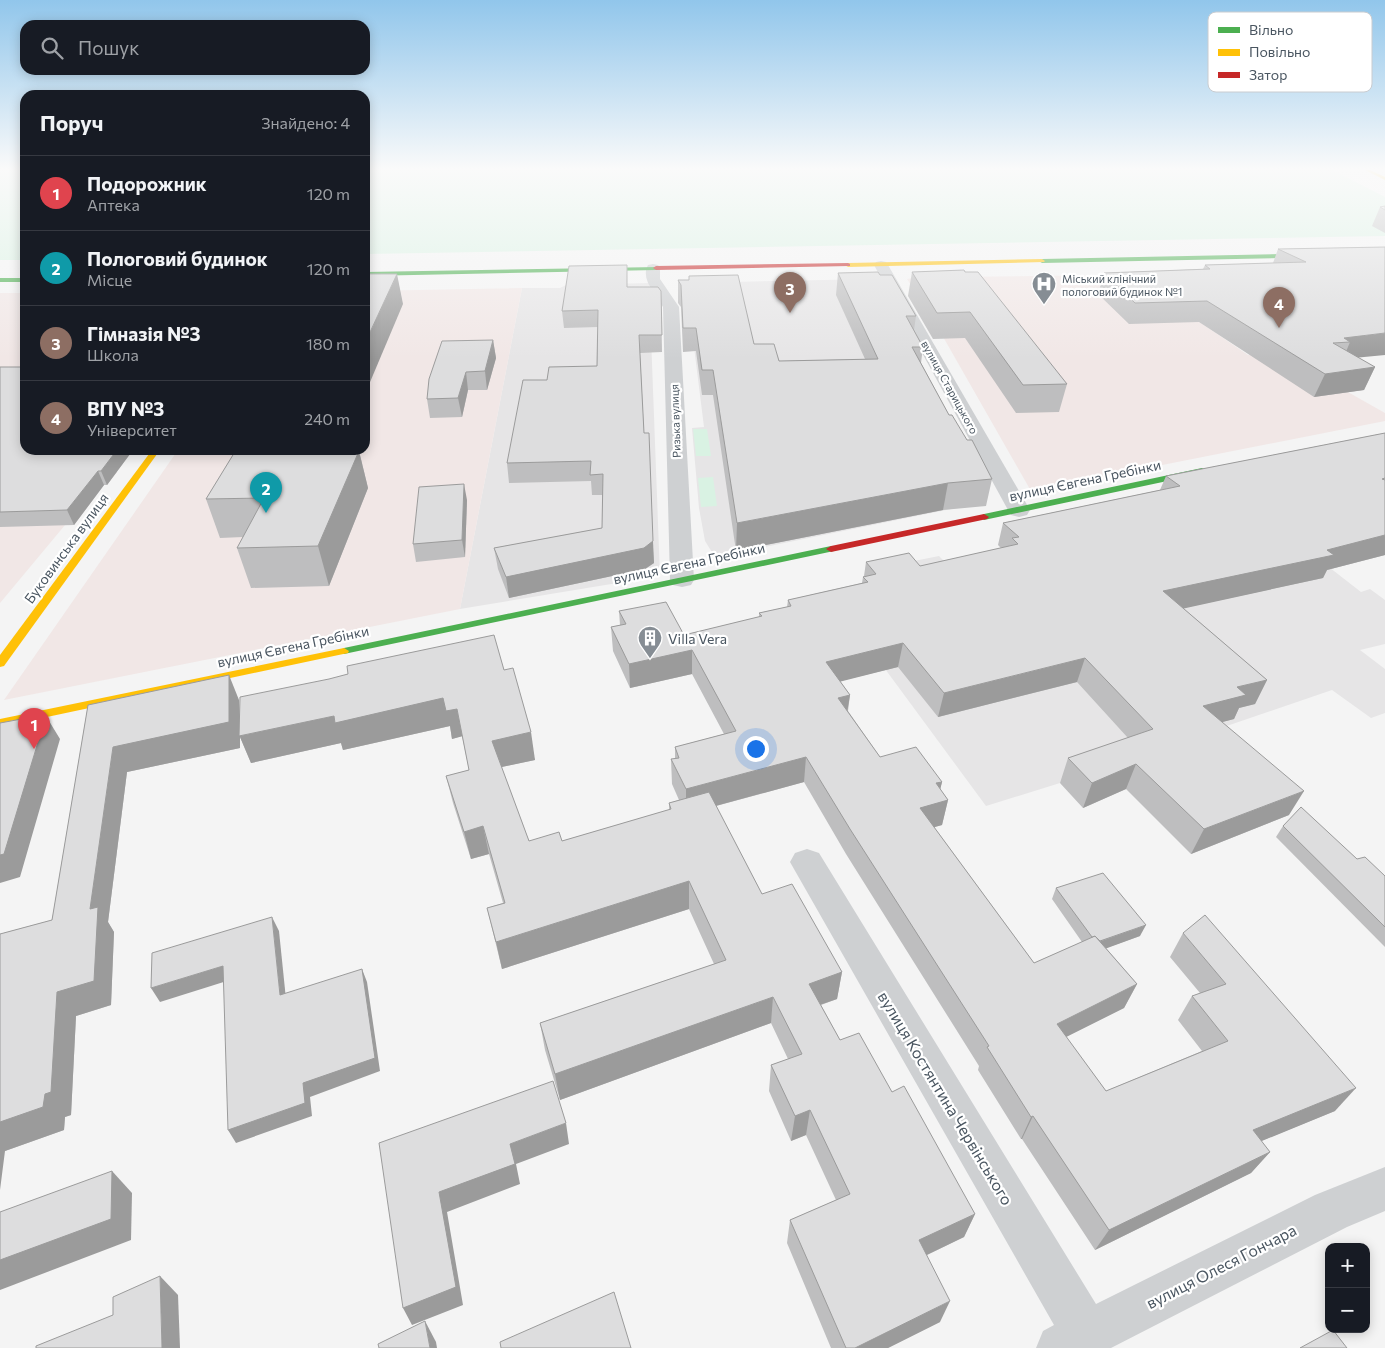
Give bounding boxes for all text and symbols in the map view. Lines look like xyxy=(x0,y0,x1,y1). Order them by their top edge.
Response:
legend xyxy=(1208,12,1372,92)
search box xyxy=(20,20,370,75)
text: Вільно xyxy=(1249,21,1293,38)
icon: search xyxy=(38,34,66,62)
text: Пошук xyxy=(78,36,139,59)
text: Повільно xyxy=(1249,43,1310,60)
text: Затор xyxy=(1249,66,1287,83)
text: Поруч xyxy=(40,110,103,135)
text: Знайдено: 4 xyxy=(261,113,350,132)
text: Подорожник xyxy=(87,172,207,195)
text: 1 xyxy=(52,184,60,203)
text: 120 m xyxy=(307,184,350,203)
text: Аптека xyxy=(87,195,140,214)
text: Пологовий будинок xyxy=(87,247,268,270)
text: 2 xyxy=(51,259,61,278)
text: 120 m xyxy=(307,259,350,278)
text: Місце xyxy=(87,270,132,289)
hospital icon: Міський клінічний пологовий будинок №1 xyxy=(1031,271,1057,305)
pin: 3 xyxy=(774,272,806,313)
place label: Міський клінічний пологовий будинок №1 xyxy=(1062,272,1183,298)
pin: 4 xyxy=(1263,287,1295,328)
text: Гімназія №3 xyxy=(87,322,200,345)
text: 3 xyxy=(51,334,61,353)
text: 180 m xyxy=(306,334,350,353)
street label: вулиця Старицького xyxy=(919,338,981,436)
text: Школа xyxy=(87,345,139,364)
street label: Ризька вулиця xyxy=(667,384,683,458)
text: ВПУ №3 xyxy=(87,397,164,420)
text: 4 xyxy=(51,409,61,428)
text: 240 m xyxy=(304,409,350,428)
text: Університет xyxy=(87,420,177,439)
street label: вулиця Євгена Гребінки xyxy=(1008,456,1162,504)
pin: 2 xyxy=(250,472,282,513)
street label: Буковинська вулиця xyxy=(20,490,112,606)
street label: вулиця Євгена Гребінки xyxy=(612,539,766,587)
street label: вулиця Євгена Гребінки xyxy=(216,622,370,670)
building icon: Villa Vera xyxy=(637,625,663,659)
place label: Villa Vera xyxy=(668,630,727,647)
pin: 1 xyxy=(18,708,50,749)
your location xyxy=(743,736,769,762)
street label: вулиця Костянтина Червінського xyxy=(875,988,1017,1208)
street label: вулиця Олеся Гончара xyxy=(1143,1220,1299,1312)
map controls xyxy=(1325,1243,1370,1333)
button: + xyxy=(1325,1243,1370,1288)
button: − xyxy=(1325,1288,1370,1333)

